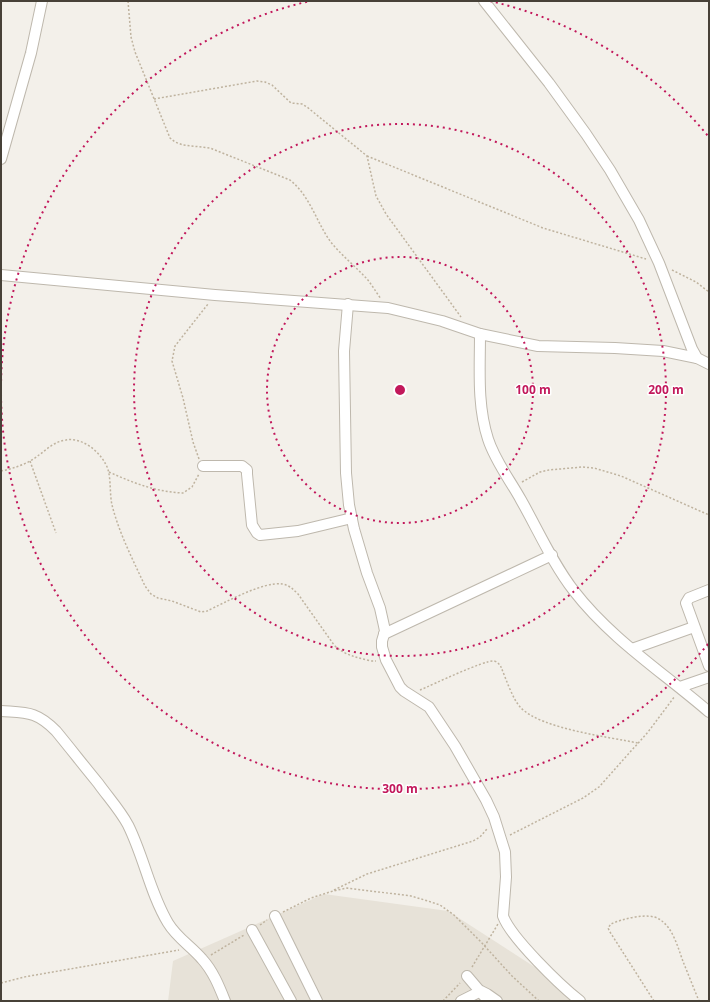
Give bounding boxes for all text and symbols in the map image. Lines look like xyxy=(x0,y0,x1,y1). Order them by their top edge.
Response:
text: 100 m xyxy=(515,381,551,398)
text: 200 m xyxy=(648,381,684,398)
centre of rings xyxy=(393,383,407,397)
text: 300 m xyxy=(382,780,418,797)

